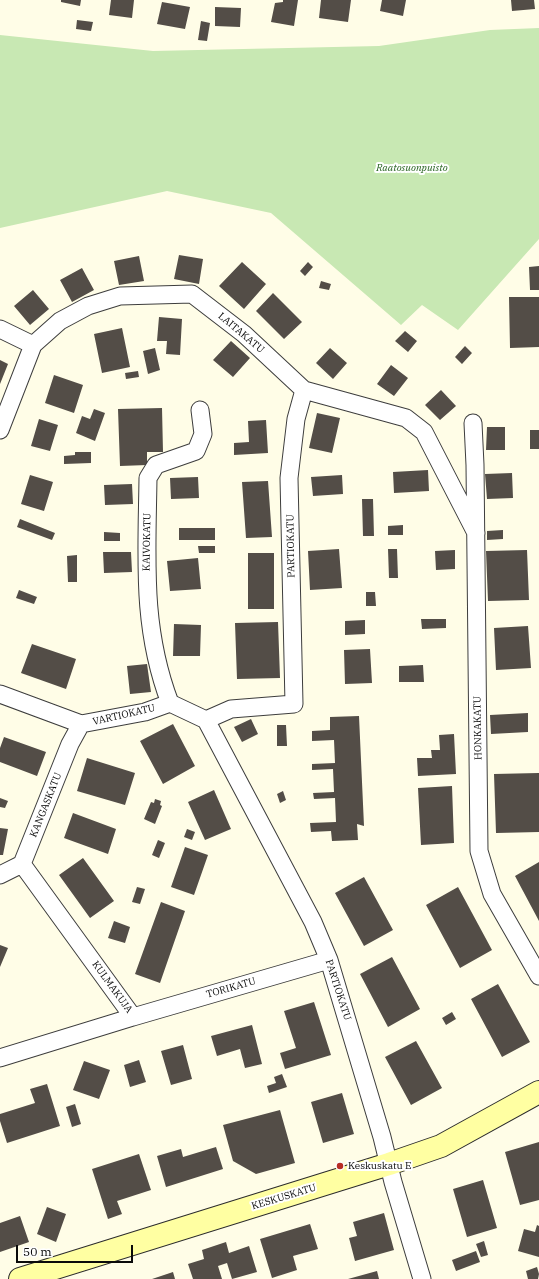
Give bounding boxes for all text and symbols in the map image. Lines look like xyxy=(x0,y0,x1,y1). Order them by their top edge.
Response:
park label: Raatosuonpuisto xyxy=(376,162,448,174)
street label: LAITAKATU xyxy=(216,310,266,356)
street label: KAIVOKATU xyxy=(140,513,154,571)
street label: PARTIOKATU xyxy=(284,514,298,578)
street label: HONKAKATU xyxy=(471,696,485,760)
street label: VARTIOKATU xyxy=(92,702,156,728)
street label: KANGASKATU xyxy=(28,771,64,839)
street label: PARTIOKATU xyxy=(322,958,354,1022)
street label: KULMAKUJA xyxy=(89,959,135,1015)
street label: TORIKATU xyxy=(205,975,257,1001)
place label: Keskuskatu E xyxy=(348,1160,412,1172)
marker: Keskuskatu E xyxy=(335,1161,345,1171)
street label: KESKUSKATU xyxy=(250,1181,318,1213)
scale bar xyxy=(18,1237,135,1263)
text: 50 m xyxy=(23,1244,52,1259)

